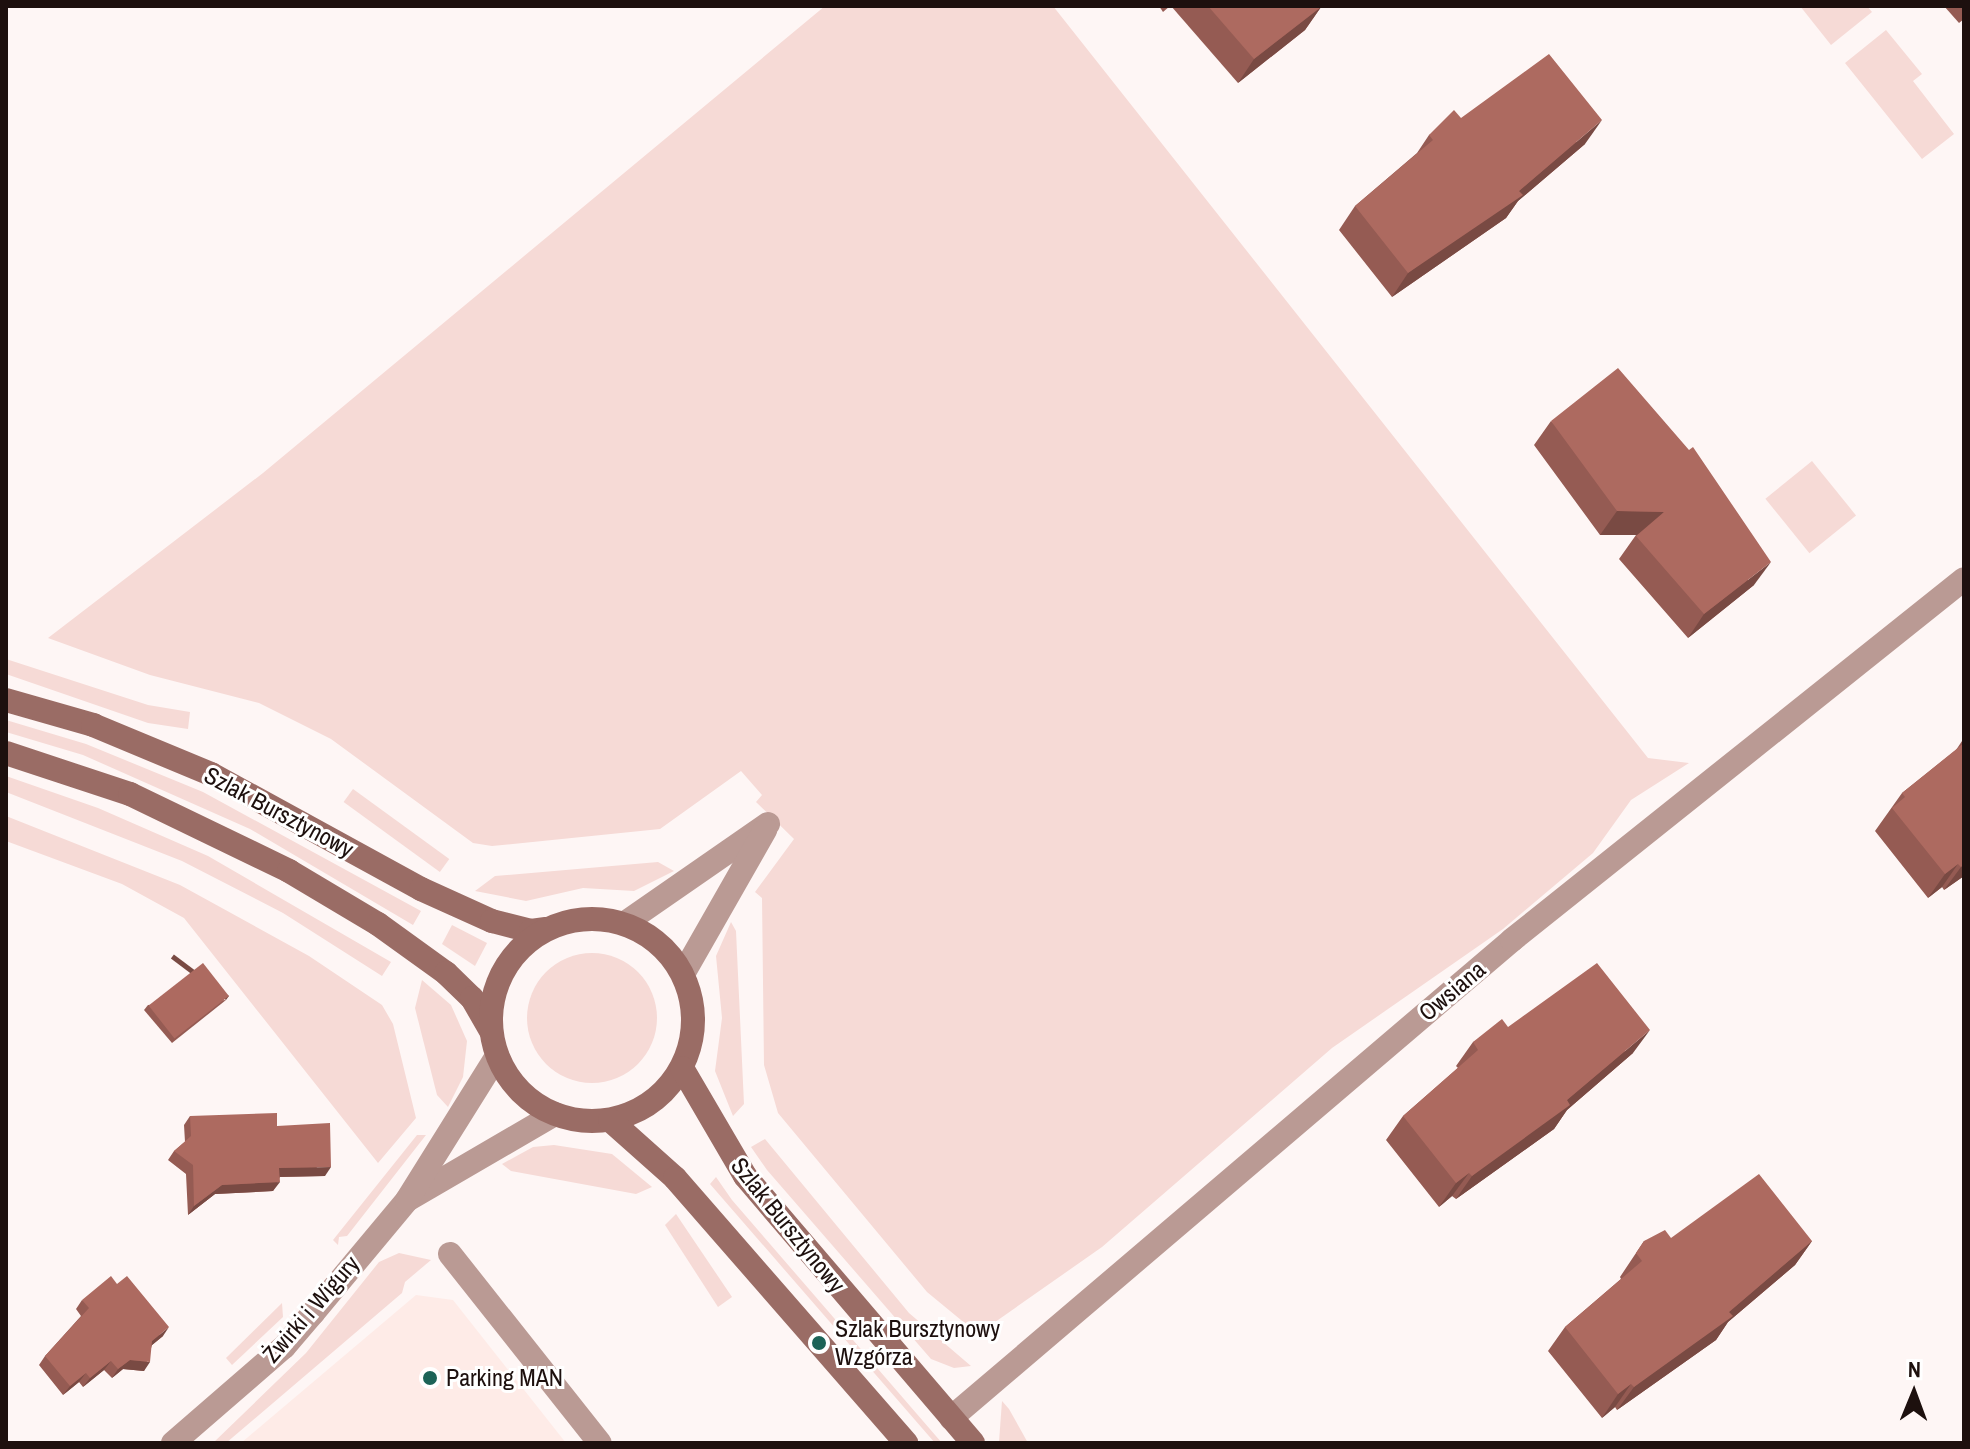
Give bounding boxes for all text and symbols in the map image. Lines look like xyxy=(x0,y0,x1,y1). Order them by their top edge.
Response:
street label: Szlak Bursztynowy xyxy=(199,761,359,863)
street label: Owsiana xyxy=(1413,955,1491,1027)
street label: Szlak Bursztynowy xyxy=(725,1152,851,1298)
street label: Żwirki i Wigury xyxy=(257,1250,365,1368)
place label: Szlak Bursztynowy Wzgórza xyxy=(835,1315,1000,1371)
marker: Szlak Bursztynowy Wzgórza xyxy=(810,1334,828,1352)
north arrow xyxy=(1874,1353,1954,1433)
text: N xyxy=(1908,1354,1921,1384)
place label: Parking MAN xyxy=(446,1364,563,1392)
marker: Parking MAN xyxy=(421,1369,439,1387)

